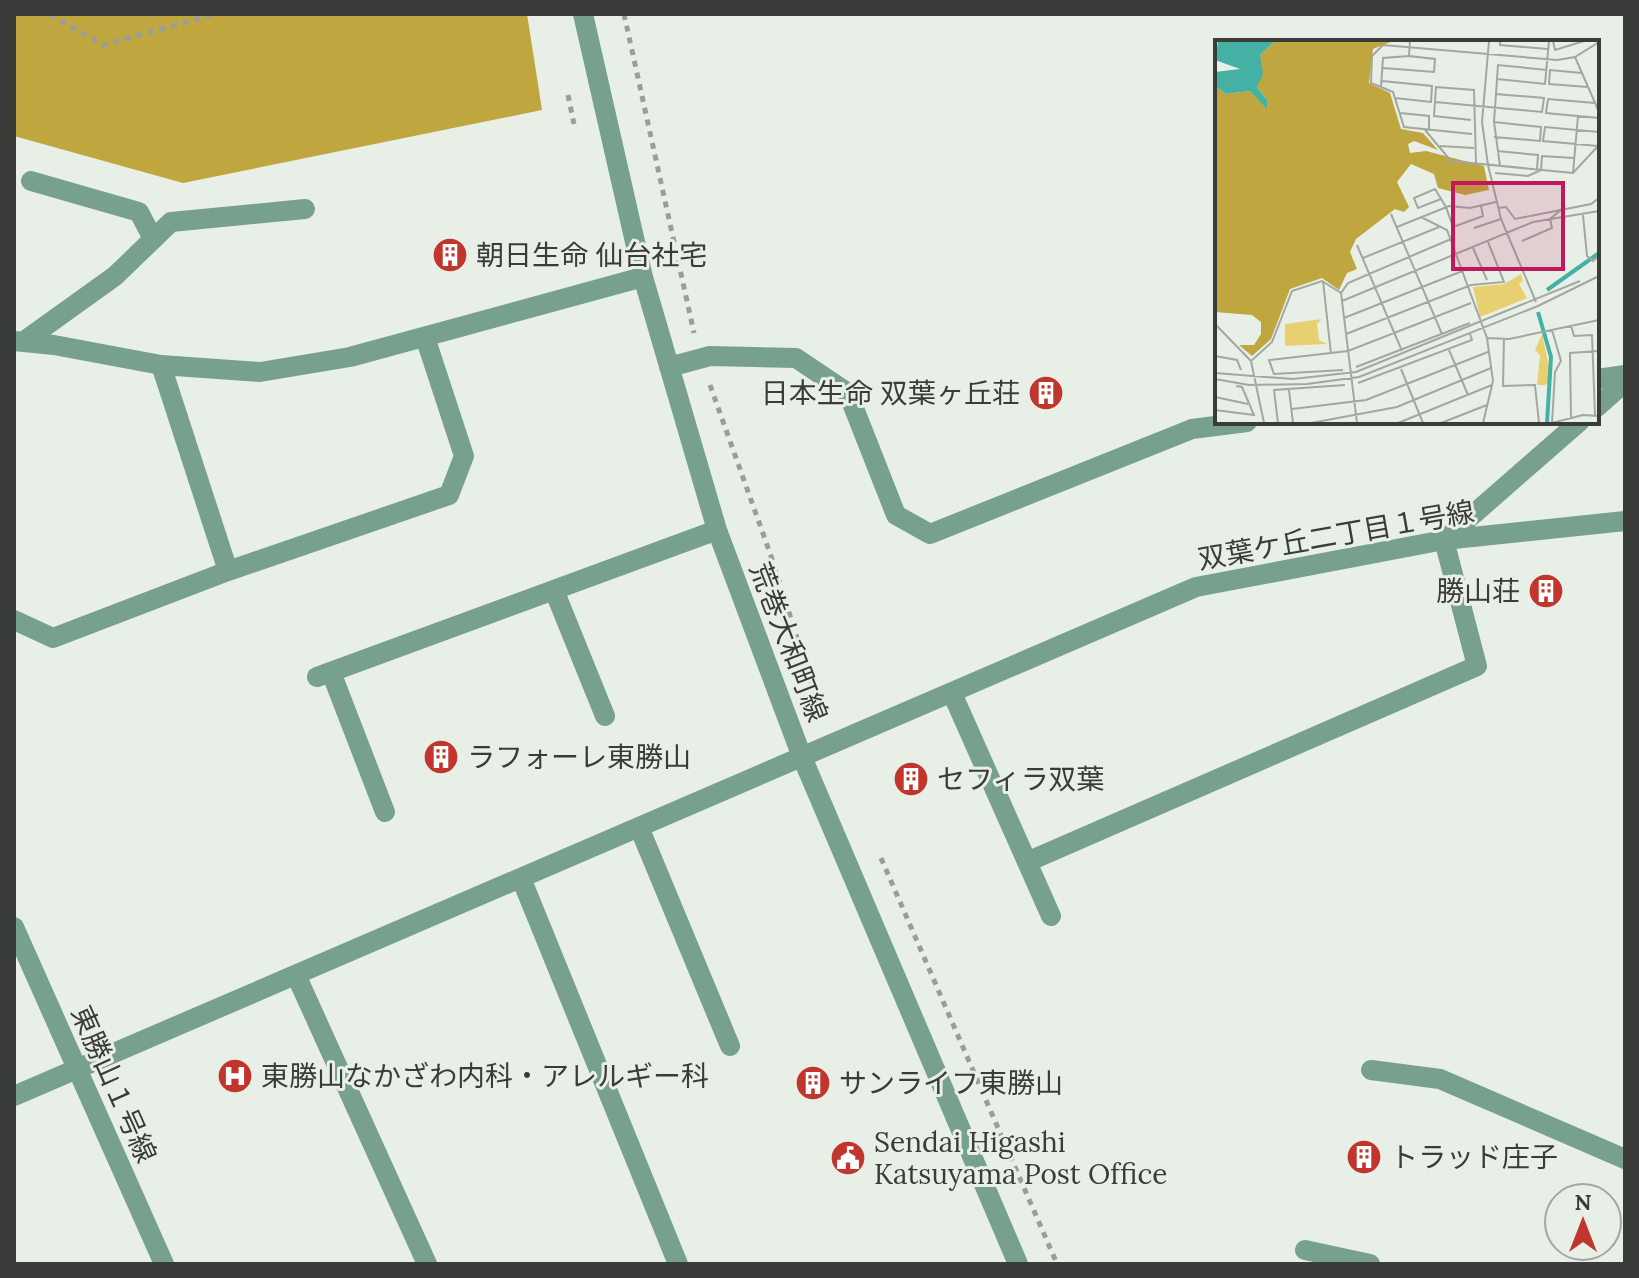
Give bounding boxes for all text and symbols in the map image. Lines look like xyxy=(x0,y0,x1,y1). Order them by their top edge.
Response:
inset map xyxy=(1215,40,1599,424)
building icon: 朝日生命 仙台社宅 xyxy=(431,236,469,274)
place label: 朝日生命 仙台社宅 xyxy=(476,237,707,273)
building icon: 日本生命 双葉ヶ丘荘 xyxy=(1027,374,1065,412)
place label: 日本生命 双葉ヶ丘荘 xyxy=(761,375,1020,411)
street label: 双葉ケ丘二丁目１号線 xyxy=(1195,493,1477,577)
street label: 荒巻大和町線 xyxy=(742,557,836,727)
building icon: 勝山荘 xyxy=(1527,572,1565,610)
place label: 勝山荘 xyxy=(1436,573,1520,609)
building icon: ラフォーレ東勝山 xyxy=(422,738,460,776)
place label: ラフォーレ東勝山 xyxy=(467,739,691,775)
building icon: セフィラ双葉 xyxy=(892,760,930,798)
place label: セフィラ双葉 xyxy=(937,761,1104,797)
street label: 東勝山１号線 xyxy=(63,1000,165,1168)
hospital icon: 東勝山なかざわ内科・アレルギー科 xyxy=(216,1057,254,1095)
place label: 東勝山なかざわ内科・アレルギー科 xyxy=(261,1058,709,1094)
building icon: サンライフ東勝山 xyxy=(794,1064,832,1102)
place label: サンライフ東勝山 xyxy=(839,1065,1063,1101)
place label: Sendai Higashi Katsuyama Post Office xyxy=(874,1124,1167,1192)
building icon: トラッド庄子 xyxy=(1345,1138,1383,1176)
public building icon: Sendai Higashi Katsuyama Post Office xyxy=(829,1139,867,1177)
place label: トラッド庄子 xyxy=(1390,1139,1558,1175)
north arrow xyxy=(1543,1182,1623,1262)
text: N xyxy=(1574,1188,1592,1216)

